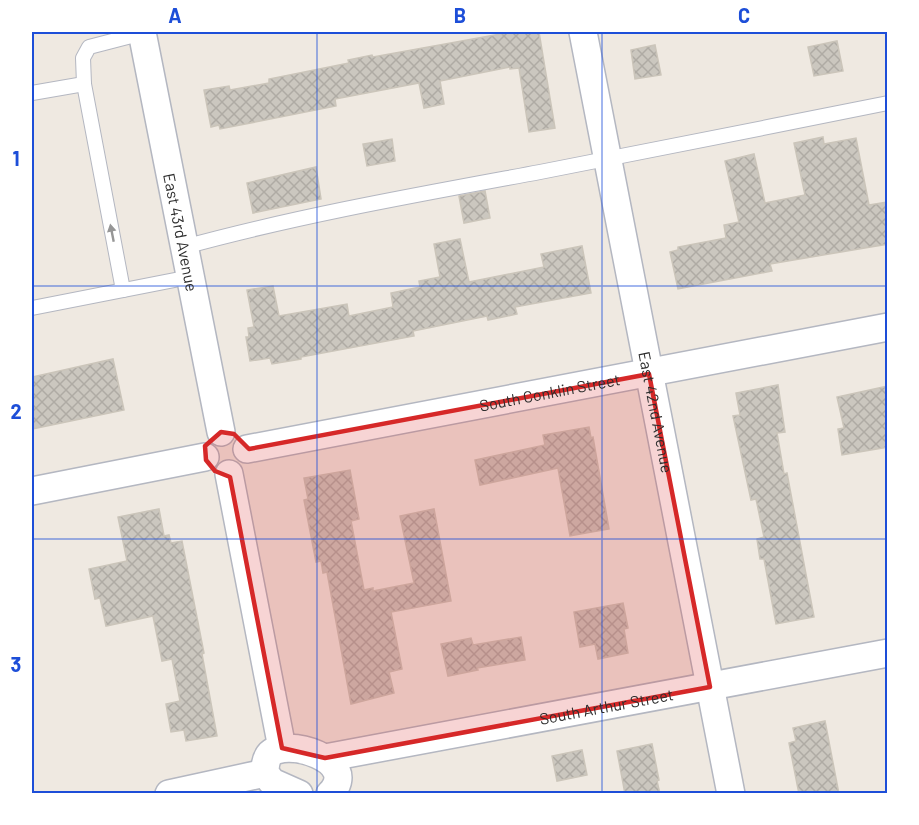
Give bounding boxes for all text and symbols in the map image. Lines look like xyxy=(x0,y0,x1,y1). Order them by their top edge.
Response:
text: A xyxy=(168,3,182,27)
text: B xyxy=(454,3,466,27)
text: C xyxy=(738,3,750,27)
text: 1 xyxy=(12,146,20,170)
street label: East 43rd Avenue xyxy=(161,171,202,293)
one-way arrow xyxy=(107,223,116,242)
street label: East 42nd Avenue xyxy=(636,350,678,474)
street label: South Conklin Street xyxy=(478,369,621,414)
text: 2 xyxy=(10,399,22,423)
text: 3 xyxy=(11,652,21,676)
street label: South Arthur Street xyxy=(538,684,675,727)

